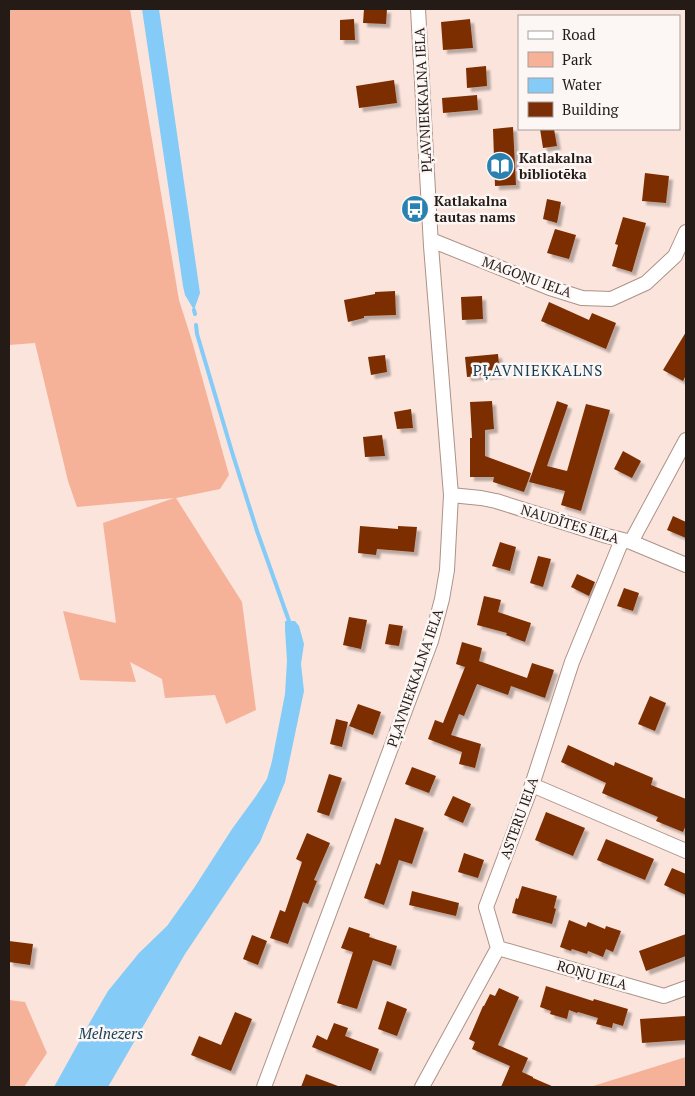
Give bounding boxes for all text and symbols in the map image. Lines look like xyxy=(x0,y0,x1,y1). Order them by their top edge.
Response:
legend xyxy=(518,15,680,130)
text: Road xyxy=(562,24,595,44)
street label: PĻAVNIEKKALNA IELA xyxy=(409,27,436,173)
text: Park xyxy=(562,49,592,69)
text: Water xyxy=(562,74,602,94)
text: Building xyxy=(562,99,620,119)
place label: Katlakalna bibliotēka xyxy=(518,148,592,183)
library icon: Katlakalna bibliotēka xyxy=(485,151,515,181)
place label: Katlakalna tautas nams xyxy=(434,191,516,226)
bus stop icon: Katlakalna tautas nams xyxy=(400,194,430,224)
street label: MAGOŅU IELA xyxy=(480,251,575,302)
district label: PĻAVNIEKKALNS xyxy=(473,360,603,381)
street label: NAUDĪTES IELA xyxy=(519,500,622,548)
street label: PĻAVNIEKKALNA IELA xyxy=(382,606,447,750)
street label: ASTERU IELA xyxy=(495,774,542,861)
street label: ROŅU IELA xyxy=(555,955,630,994)
water label: Melnezers xyxy=(78,1023,143,1043)

